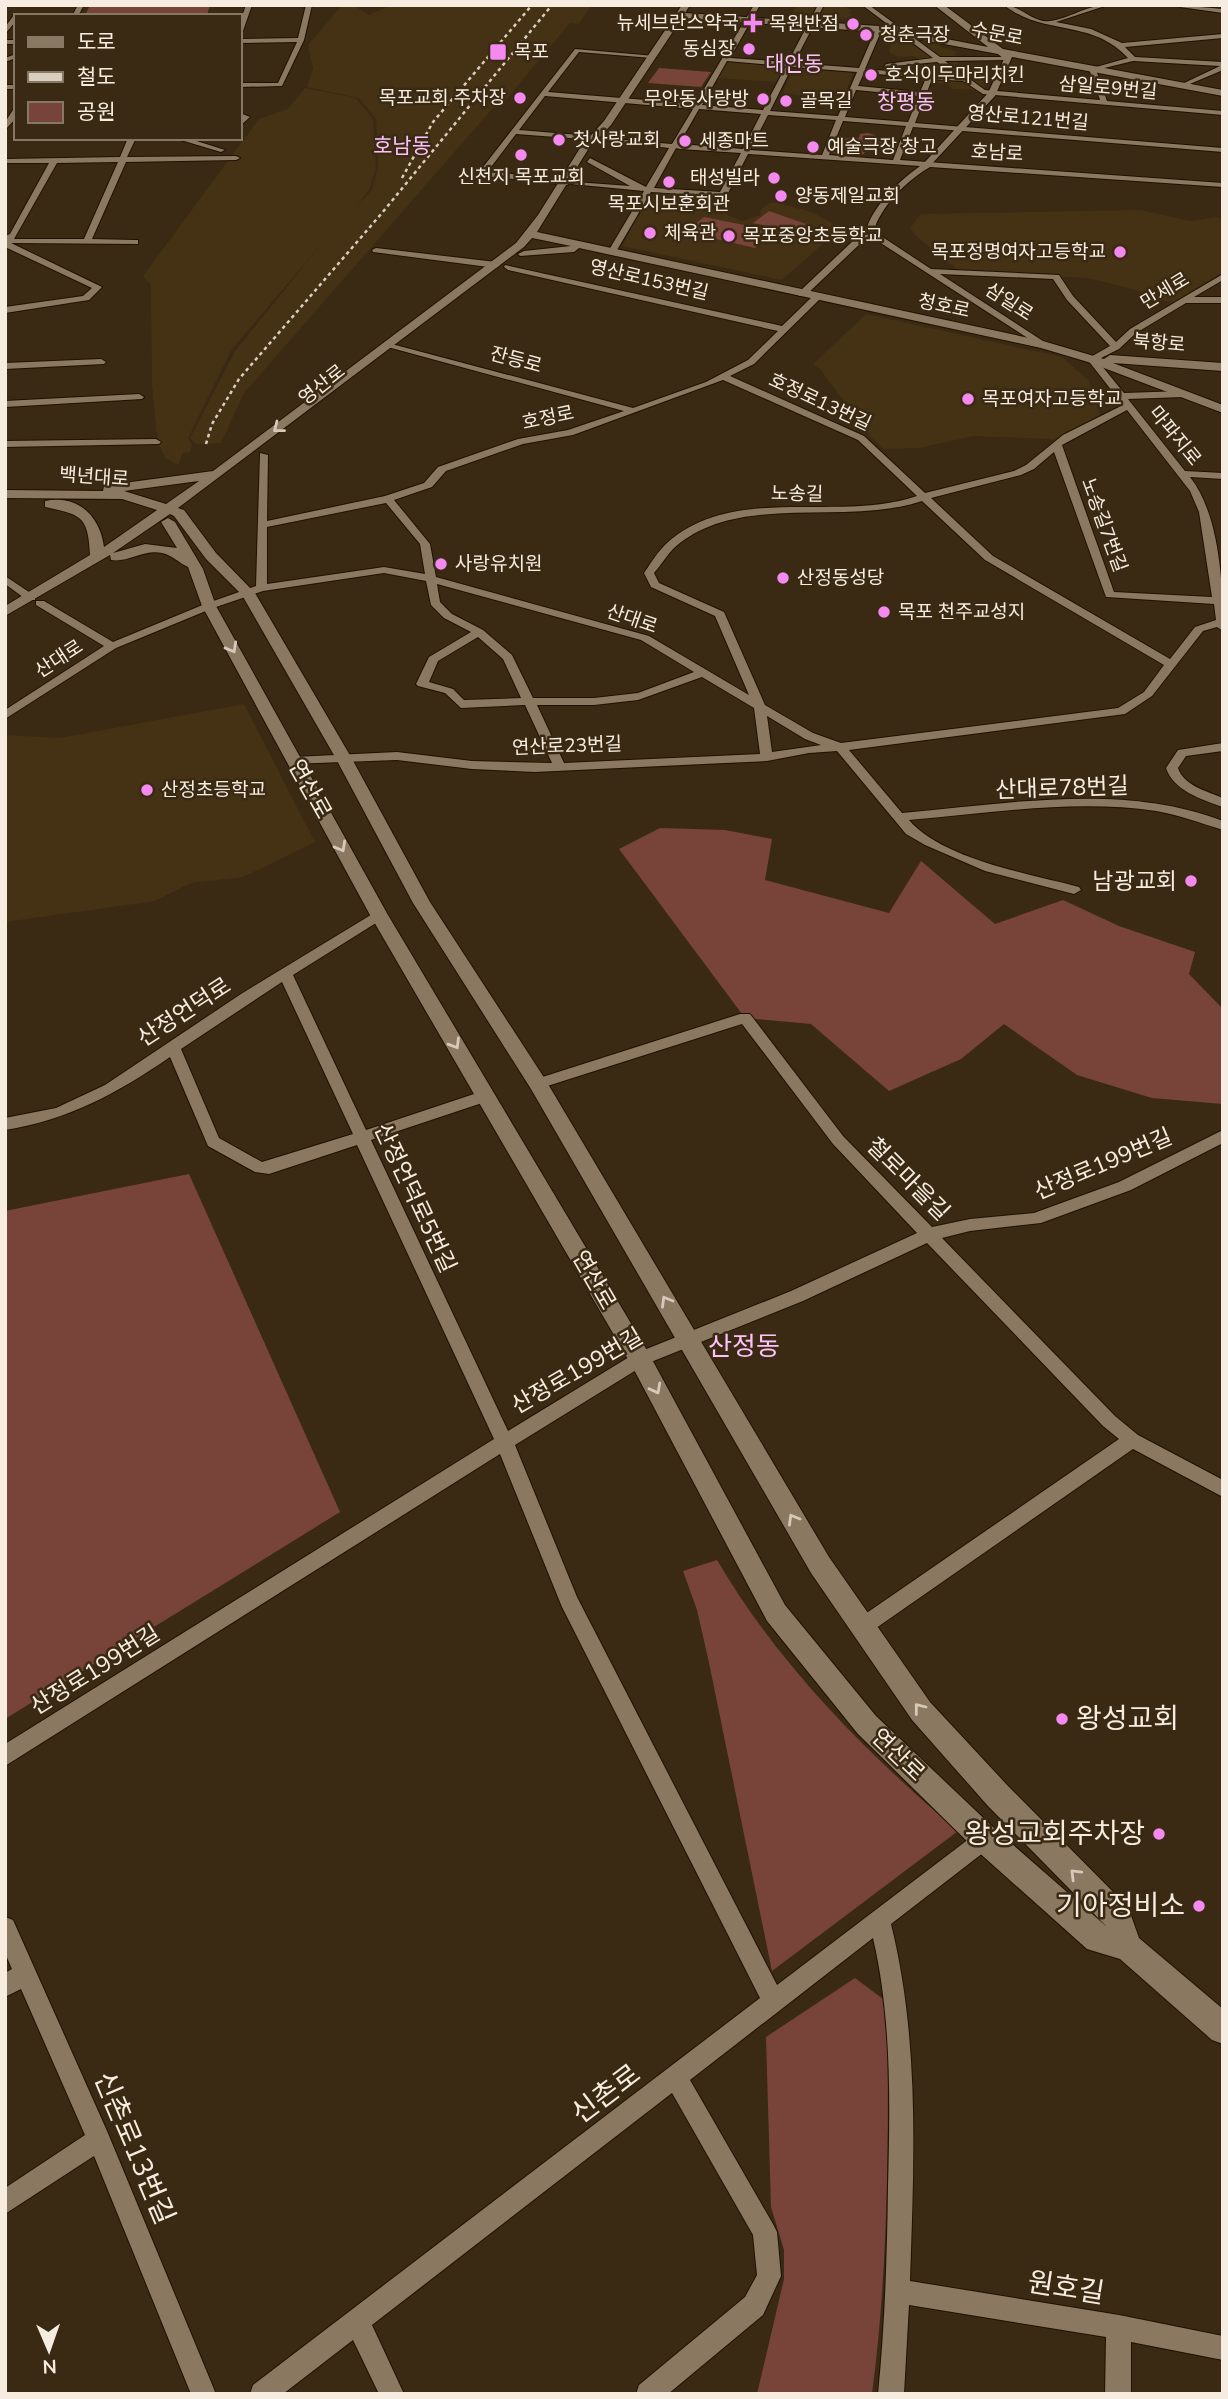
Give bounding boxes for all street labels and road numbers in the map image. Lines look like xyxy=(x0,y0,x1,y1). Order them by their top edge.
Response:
street label: 수문로 xyxy=(969,16,1025,52)
street label: 삼일로9번길 xyxy=(1058,71,1158,105)
street label: 영산로121번길 xyxy=(966,100,1090,136)
street label: 호남로 xyxy=(970,139,1024,167)
street label: 영산로153번길 xyxy=(587,254,711,306)
street label: 만세로 xyxy=(1136,266,1194,316)
street label: 삼일로 xyxy=(980,277,1038,327)
street label: 청호로 xyxy=(916,288,972,324)
street label: 북항로 xyxy=(1132,328,1186,358)
street label: 잔등로 xyxy=(487,341,545,379)
street label: 영산로 xyxy=(293,359,351,411)
street label: 호정로13번길 xyxy=(765,367,875,437)
street label: 호정로 xyxy=(520,400,576,436)
street label: 마파지로 xyxy=(1143,401,1207,471)
street label: 백년대로 xyxy=(58,462,130,492)
street label: 노송길7번길 xyxy=(1075,474,1133,576)
street label: 노송길 xyxy=(771,481,823,507)
street label: 산대로 xyxy=(603,598,661,640)
street label: 산대로 xyxy=(30,634,88,684)
street label: 연산로23번길 xyxy=(511,731,623,761)
street label: 연산로 xyxy=(281,754,339,824)
street label: 산대로78번길 xyxy=(995,770,1129,806)
street label: 산정언덕로 xyxy=(131,970,237,1054)
street label: 산정언덕로5번길 xyxy=(367,1118,463,1278)
street label: 산정로199번길 xyxy=(1029,1121,1177,1207)
street label: 철로마을길 xyxy=(860,1131,956,1227)
street label: 연산로 xyxy=(565,1245,623,1315)
street label: 산정로199번길 xyxy=(506,1321,648,1421)
street label: 산정로199번길 xyxy=(24,1618,166,1722)
street label: 연산로 xyxy=(864,1722,932,1788)
street label: 신촌로 xyxy=(564,2056,648,2132)
street label: 신촌로13번길 xyxy=(85,2066,183,2230)
street label: 원호길 xyxy=(1025,2263,1107,2313)

